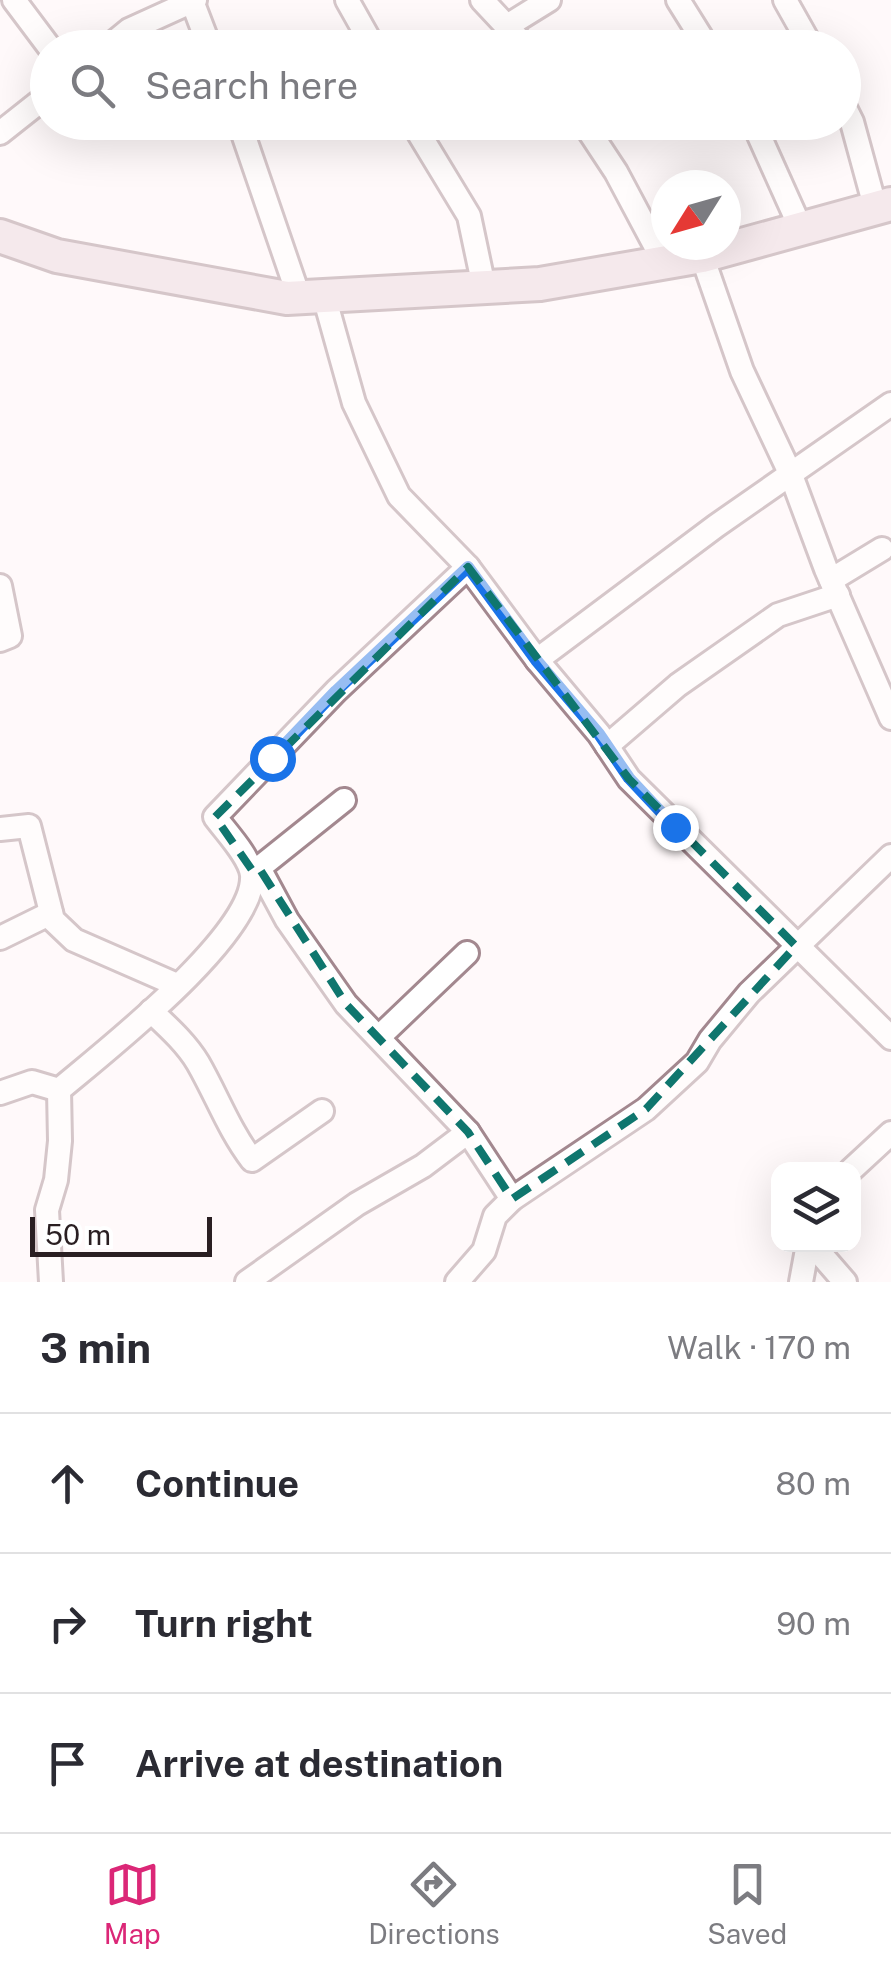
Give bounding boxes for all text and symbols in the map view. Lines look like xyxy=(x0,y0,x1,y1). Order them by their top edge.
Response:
search box xyxy=(30,30,861,140)
icon: search xyxy=(65,58,120,113)
text: Search here xyxy=(145,63,358,108)
north arrow xyxy=(651,170,741,260)
route start xyxy=(250,736,296,782)
route end xyxy=(653,805,699,851)
map controls xyxy=(771,1162,861,1252)
button: layers xyxy=(771,1162,861,1252)
scale bar xyxy=(30,1212,212,1256)
text: 50 m xyxy=(45,1218,111,1251)
text: 3 min xyxy=(40,1323,151,1372)
text: Walk · 170 m xyxy=(667,1329,851,1366)
icon: ahead xyxy=(40,1456,95,1511)
text: Continue xyxy=(135,1461,299,1506)
text: 80 m xyxy=(775,1465,851,1502)
icon: right xyxy=(40,1596,95,1651)
text: Turn right xyxy=(135,1601,313,1646)
text: 90 m xyxy=(776,1605,851,1642)
icon: arrive xyxy=(40,1736,95,1791)
text: Arrive at destination xyxy=(135,1741,503,1786)
tab: Map xyxy=(104,1857,161,1950)
tab: Directions xyxy=(368,1857,500,1950)
tab: Saved xyxy=(707,1857,787,1950)

